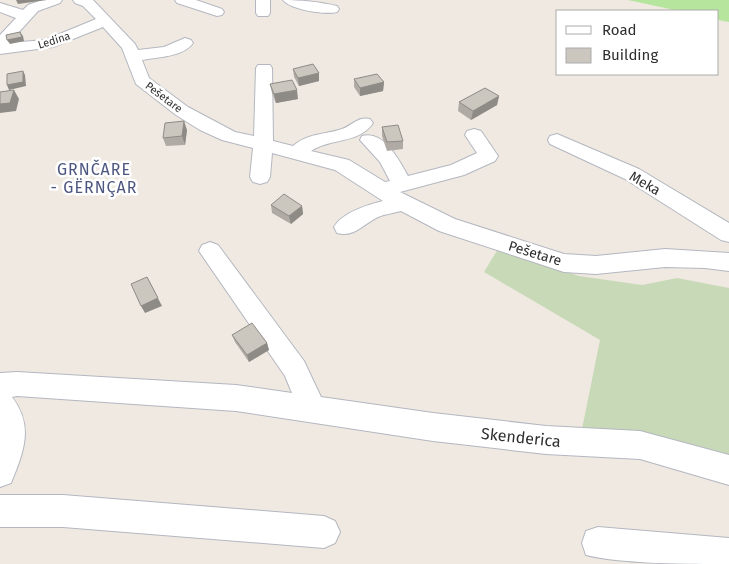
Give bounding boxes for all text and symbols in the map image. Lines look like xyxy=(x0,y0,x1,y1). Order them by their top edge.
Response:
legend xyxy=(556,10,719,75)
text: Road xyxy=(602,21,637,39)
street label: Ledina xyxy=(36,29,72,52)
text: Building xyxy=(602,46,658,64)
street label: Pešetare xyxy=(143,79,185,116)
district label: GRNČARE - GËRNÇAR xyxy=(51,159,137,198)
street label: Meka xyxy=(626,168,663,199)
street label: Pešetare xyxy=(506,237,563,270)
street label: Skenderica xyxy=(480,424,562,451)

